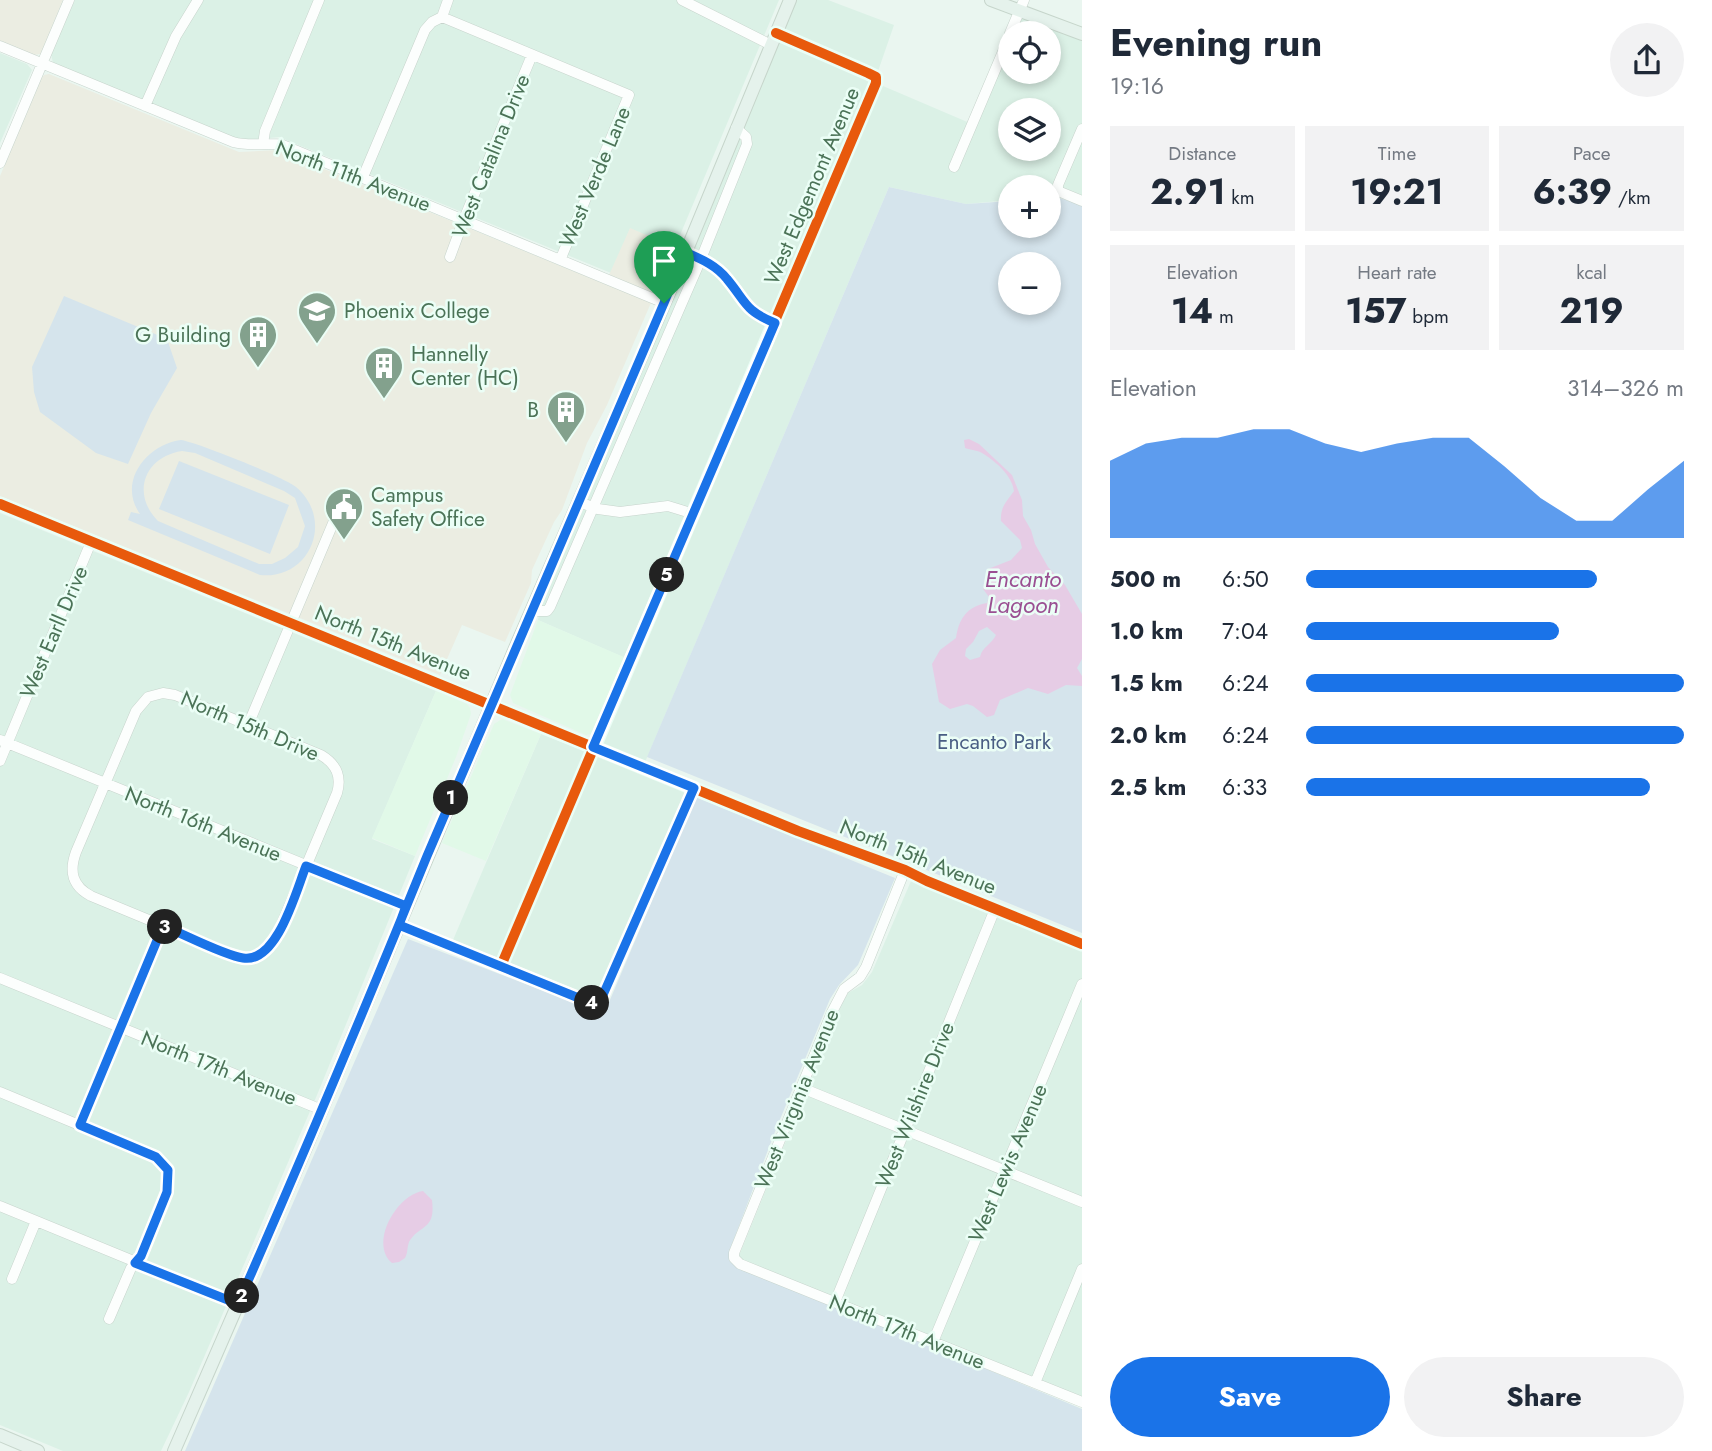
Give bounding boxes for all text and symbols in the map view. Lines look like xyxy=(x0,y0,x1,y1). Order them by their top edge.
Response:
text: Evening run xyxy=(1110,15,1322,70)
map controls xyxy=(998,21,1061,315)
button: locate xyxy=(998,21,1061,84)
button: share xyxy=(1610,23,1684,97)
text: 19:16 xyxy=(1110,69,1164,103)
street label: West Catalina Drive xyxy=(445,70,538,242)
street label: West Edgemont Avenue xyxy=(757,83,867,289)
button: layers xyxy=(998,98,1061,161)
street label: West Verde Lane xyxy=(552,102,638,252)
street label: North 11th Avenue xyxy=(271,133,435,219)
text: Distance xyxy=(1168,140,1236,167)
text: Time xyxy=(1378,140,1416,167)
text: Pace xyxy=(1573,140,1611,167)
text: 2.91 xyxy=(1150,167,1226,217)
text: 19:21 xyxy=(1350,167,1444,217)
text: 6:39 xyxy=(1532,167,1612,217)
button: + xyxy=(998,175,1061,238)
text: km xyxy=(1226,184,1255,211)
text: /km xyxy=(1612,184,1651,211)
pin xyxy=(634,231,694,303)
icon: arrive xyxy=(645,242,683,280)
button: − xyxy=(998,252,1061,315)
text: Elevation xyxy=(1166,259,1238,286)
text: Heart rate xyxy=(1357,259,1437,286)
text: kcal xyxy=(1576,259,1607,286)
text: 14 xyxy=(1171,286,1213,336)
text: 157 xyxy=(1345,286,1407,336)
text: 219 xyxy=(1560,286,1624,336)
school or university icon: Phoenix College xyxy=(296,290,338,345)
place label: Phoenix College xyxy=(344,296,490,326)
text: m xyxy=(1213,303,1234,330)
text: bpm xyxy=(1407,303,1449,330)
building icon: G Building xyxy=(237,314,279,369)
place label: G Building xyxy=(135,320,231,350)
place label: Hannelly Center (HC) xyxy=(411,339,519,393)
building icon: Hannelly Center (HC) xyxy=(363,345,405,400)
text: Elevation xyxy=(1110,371,1197,405)
text: 314–326 m xyxy=(1567,371,1684,405)
building icon: B xyxy=(545,389,587,444)
place label: B xyxy=(527,395,539,425)
place label: Campus Safety Office xyxy=(371,480,485,534)
public building icon: Campus Safety Office xyxy=(323,486,365,541)
pin: 5 xyxy=(650,558,684,592)
street label: West Earll Drive xyxy=(13,561,95,703)
text: 5 xyxy=(660,561,673,588)
water label: Encanto Lagoon xyxy=(985,562,1062,622)
text: 500 m xyxy=(1110,562,1181,596)
text: 6:50 xyxy=(1222,562,1269,596)
street label: North 15th Avenue xyxy=(310,598,476,688)
text: 1.0 km xyxy=(1110,614,1183,648)
text: 7:04 xyxy=(1222,614,1268,648)
text: 1.5 km xyxy=(1110,666,1183,700)
text: 6:24 xyxy=(1222,666,1269,700)
street label: North 15th Drive xyxy=(176,683,324,769)
text: 2.0 km xyxy=(1110,718,1187,752)
text: 6:24 xyxy=(1222,718,1269,752)
park label: Encanto Park xyxy=(937,727,1052,757)
text: 2.5 km xyxy=(1110,770,1186,804)
text: 6:33 xyxy=(1222,770,1267,804)
street label: North 16th Avenue xyxy=(120,779,286,869)
pin: 1 xyxy=(434,780,468,816)
text: 1 xyxy=(446,784,455,811)
street label: North 15th Avenue xyxy=(835,812,1001,902)
pin: 3 xyxy=(148,909,182,944)
text: 3 xyxy=(159,913,170,940)
pin: 4 xyxy=(574,986,610,1020)
text: 4 xyxy=(585,989,598,1016)
street label: West Virginia Avenue xyxy=(747,1004,847,1193)
street label: West Wilshire Drive xyxy=(868,1017,962,1192)
street label: North 17th Avenue xyxy=(137,1023,302,1113)
street label: West Lewis Avenue xyxy=(961,1079,1055,1247)
pin: 2 xyxy=(224,1278,260,1314)
text: 2 xyxy=(235,1282,248,1309)
street label: North 17th Avenue xyxy=(825,1287,990,1377)
button: Save xyxy=(1110,1357,1390,1437)
button: Share xyxy=(1404,1357,1684,1437)

